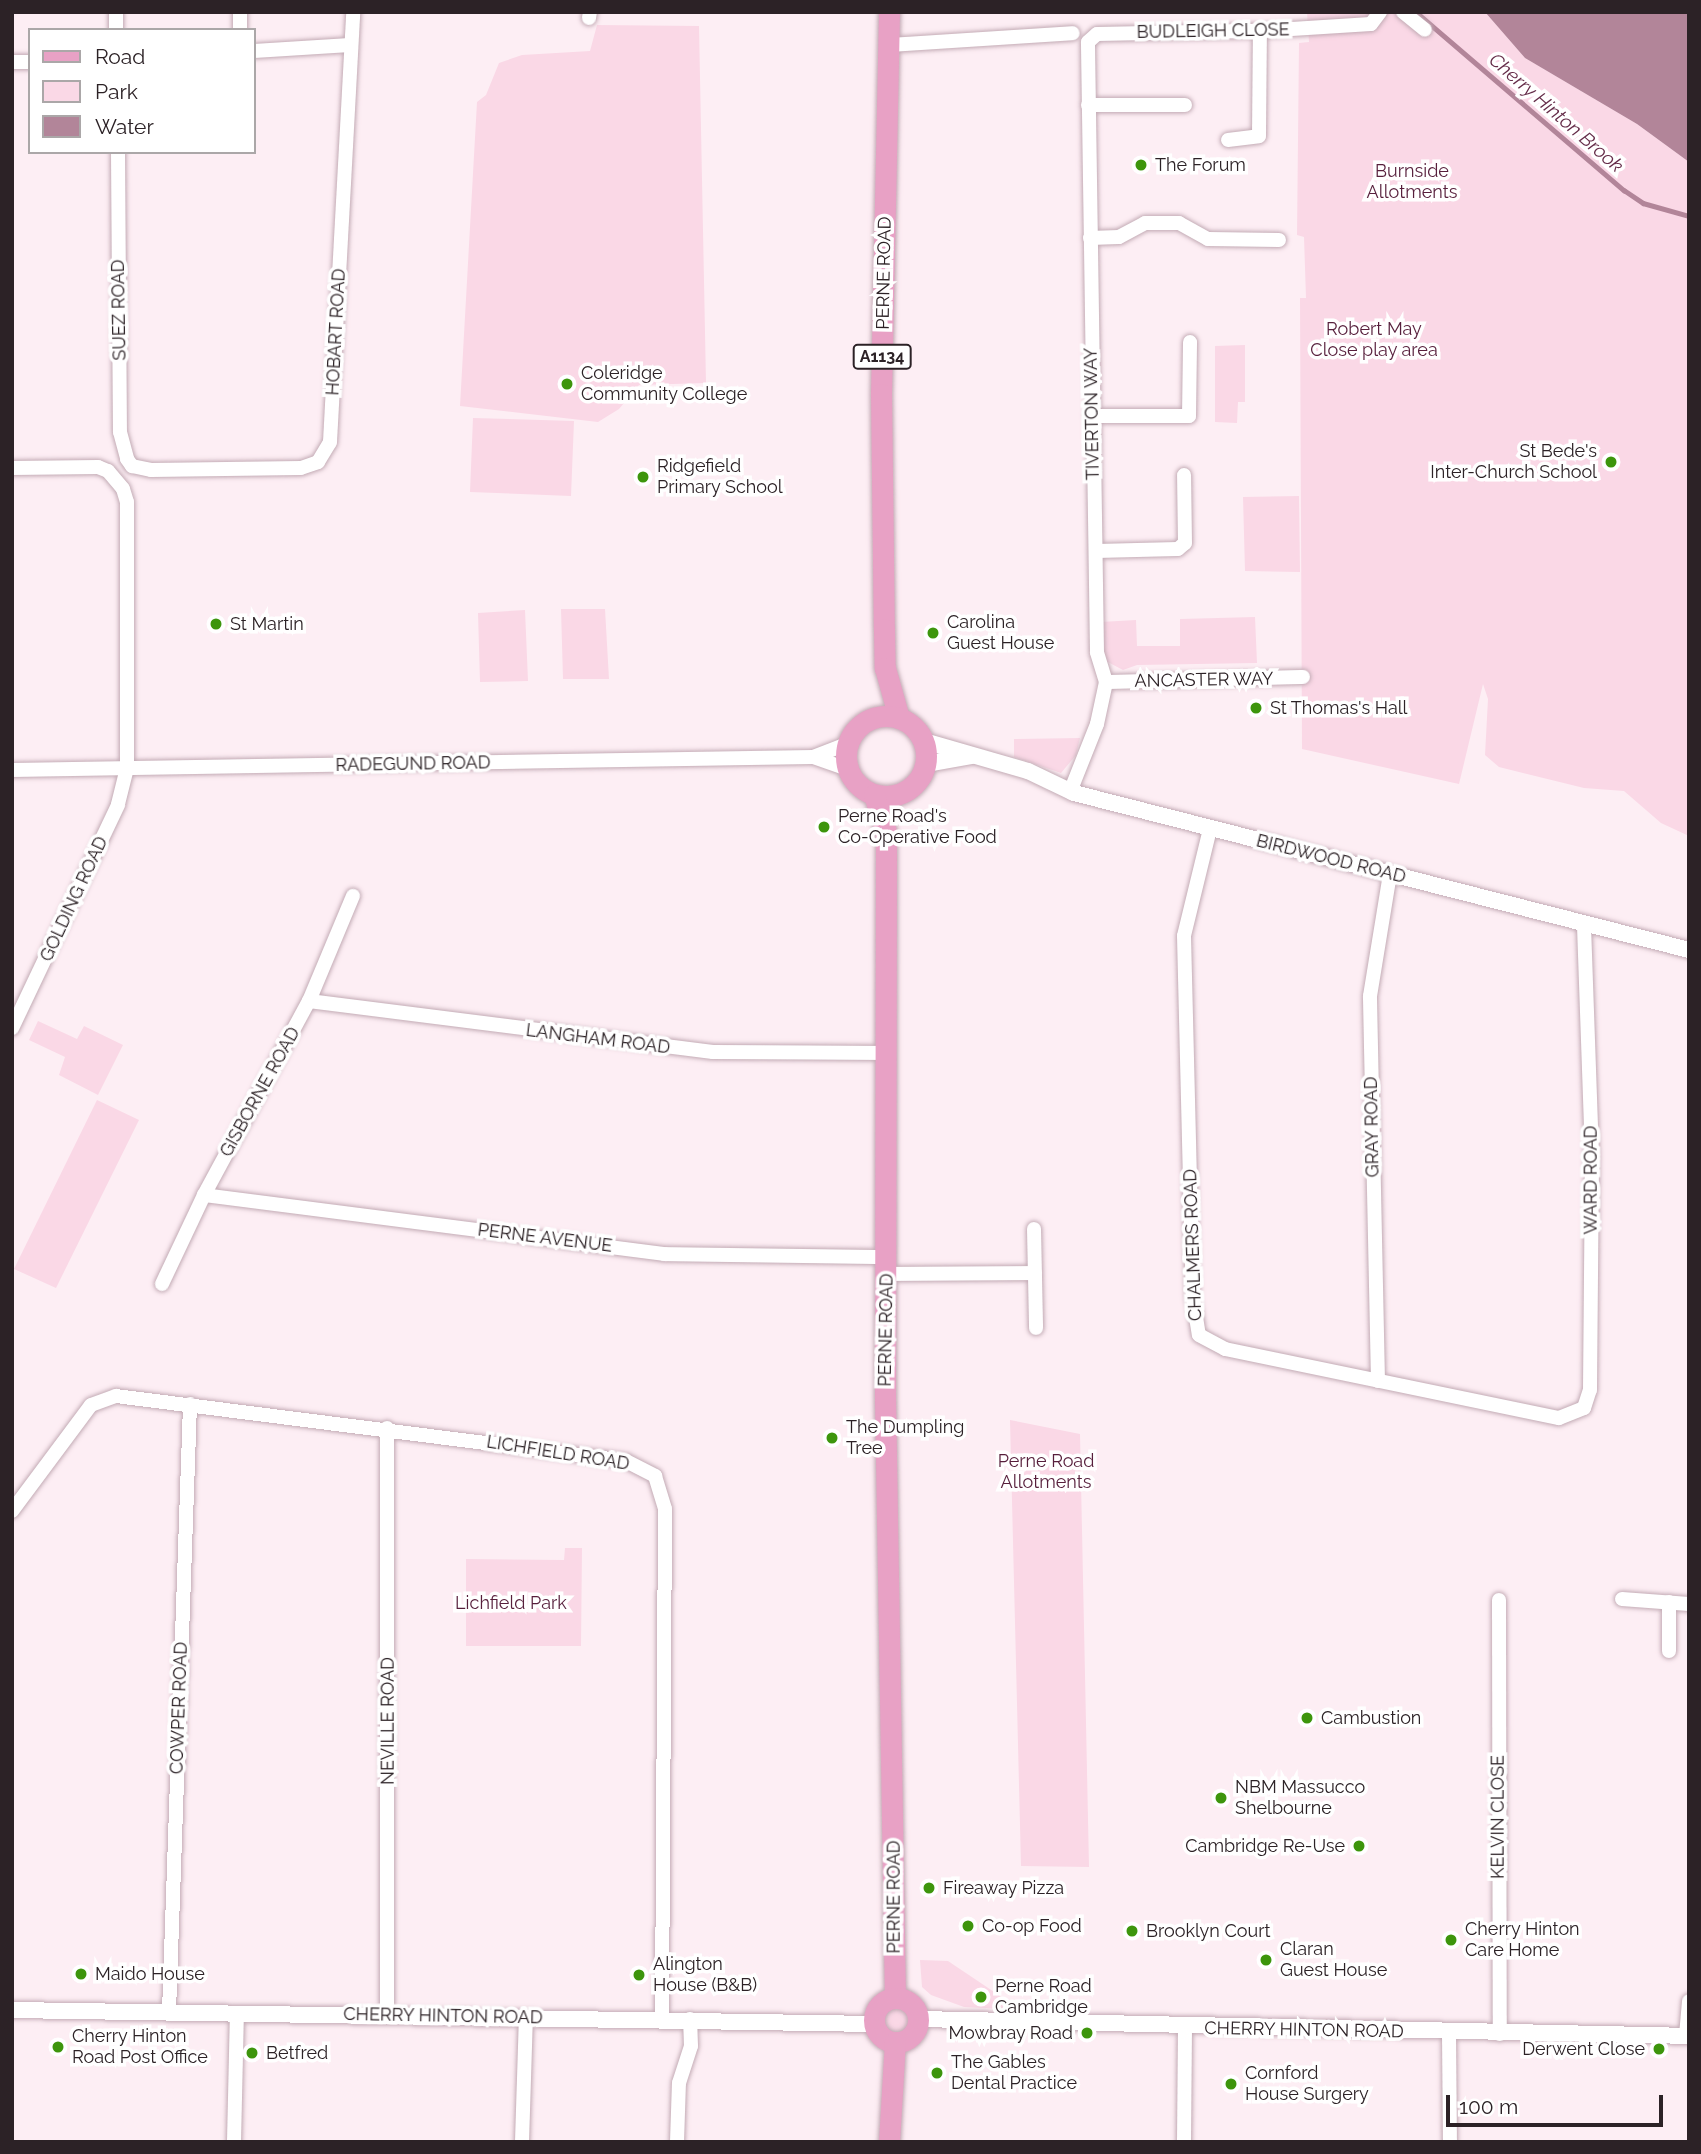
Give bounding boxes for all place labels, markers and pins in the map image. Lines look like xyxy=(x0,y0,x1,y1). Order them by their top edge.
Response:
place label: The Forum xyxy=(1155,154,1246,176)
marker: The Forum xyxy=(1133,157,1149,173)
place label: Coleridge Community College xyxy=(581,363,748,406)
marker: Coleridge Community College xyxy=(559,376,575,392)
place label: St Bede's Inter-Church School xyxy=(1430,441,1597,484)
marker: St Bede's Inter-Church School xyxy=(1603,454,1619,470)
place label: Ridgefield Primary School xyxy=(657,456,783,498)
marker: Ridgefield Primary School xyxy=(635,469,651,485)
place label: Carolina Guest House xyxy=(947,612,1054,654)
place label: St Martin xyxy=(230,613,304,635)
marker: St Martin xyxy=(208,616,224,632)
marker: Carolina Guest House xyxy=(925,625,941,641)
place label: St Thomas's Hall xyxy=(1270,697,1408,719)
marker: St Thomas's Hall xyxy=(1248,700,1264,716)
place label: Perne Road's Co-Operative Food xyxy=(838,806,997,848)
marker: Perne Road's Co-Operative Food xyxy=(816,819,832,835)
place label: The Dumpling Tree xyxy=(846,1417,964,1460)
marker: The Dumpling Tree xyxy=(824,1430,840,1446)
place label: Cambustion xyxy=(1321,1707,1421,1729)
marker: Cambustion xyxy=(1299,1710,1315,1726)
place label: NBM Massucco Shelbourne xyxy=(1235,1777,1365,1820)
marker: NBM Massucco Shelbourne xyxy=(1213,1790,1229,1806)
place label: Cambridge Re-Use xyxy=(1185,1835,1345,1857)
marker: Cambridge Re-Use xyxy=(1351,1838,1367,1854)
place label: Fireaway Pizza xyxy=(943,1877,1065,1899)
marker: Fireaway Pizza xyxy=(921,1880,937,1896)
place label: Co-op Food xyxy=(982,1915,1082,1937)
marker: Co-op Food xyxy=(960,1918,976,1934)
place label: Cherry Hinton Care Home xyxy=(1465,1919,1580,1962)
place label: Brooklyn Court xyxy=(1146,1920,1271,1942)
marker: Brooklyn Court xyxy=(1124,1923,1140,1939)
marker: Cherry Hinton Care Home xyxy=(1443,1932,1459,1948)
place label: Claran Guest House xyxy=(1280,1939,1387,1982)
marker: Claran Guest House xyxy=(1258,1952,1274,1968)
place label: Alington House (B&B) xyxy=(653,1954,757,1996)
place label: Maido House xyxy=(95,1963,205,1985)
marker: Maido House xyxy=(73,1966,89,1982)
marker: Alington House (B&B) xyxy=(631,1967,647,1983)
place label: Perne Road Cambridge xyxy=(995,1976,1092,2018)
marker: Perne Road Cambridge xyxy=(973,1989,989,2005)
place label: Mowbray Road xyxy=(948,2022,1073,2044)
marker: Mowbray Road xyxy=(1079,2025,1095,2041)
place label: Cherry Hinton Road Post Office xyxy=(72,2026,208,2068)
place label: Derwent Close xyxy=(1522,2038,1645,2060)
marker: Cherry Hinton Road Post Office xyxy=(50,2039,66,2055)
marker: Derwent Close xyxy=(1651,2041,1667,2057)
place label: Betfred xyxy=(266,2042,328,2064)
marker: Betfred xyxy=(244,2045,260,2061)
place label: The Gables Dental Practice xyxy=(951,2052,1078,2094)
place label: Cornford House Surgery xyxy=(1245,2063,1369,2106)
marker: The Gables Dental Practice xyxy=(929,2065,945,2081)
marker: Cornford House Surgery xyxy=(1223,2076,1239,2092)

